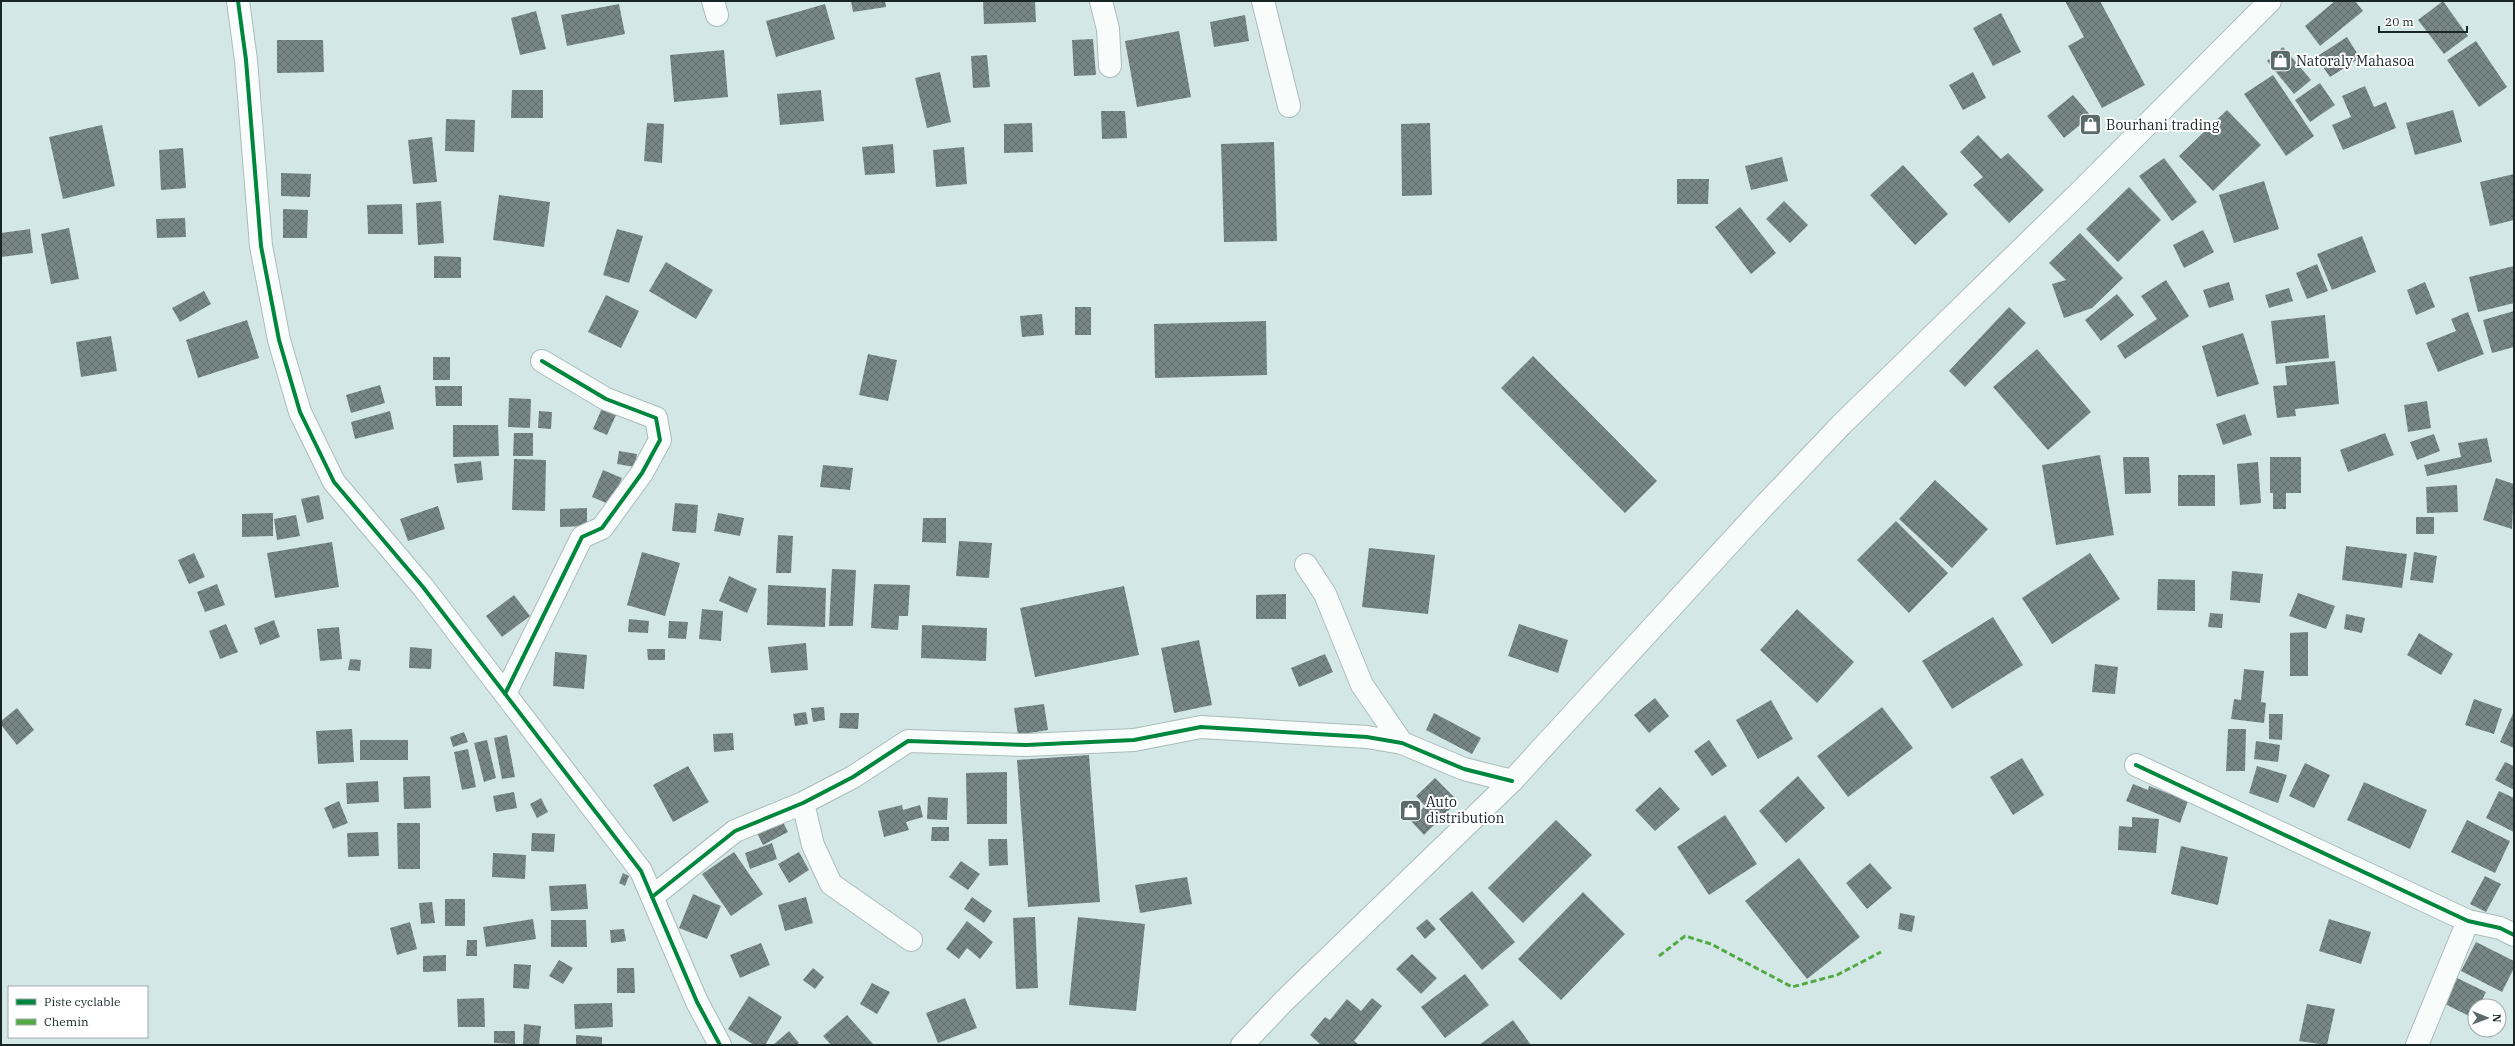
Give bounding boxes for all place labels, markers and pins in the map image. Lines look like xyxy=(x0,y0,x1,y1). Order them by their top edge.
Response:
shop icon: Natoraly Mahasoa xyxy=(2268,48,2294,74)
place label: Natoraly Mahasoa xyxy=(2296,52,2415,70)
shop icon: Bourhani trading xyxy=(2078,112,2104,138)
place label: Bourhani trading xyxy=(2106,116,2220,134)
place label: Auto distribution xyxy=(1426,793,1504,827)
shop icon: Auto distribution xyxy=(1398,797,1424,823)

